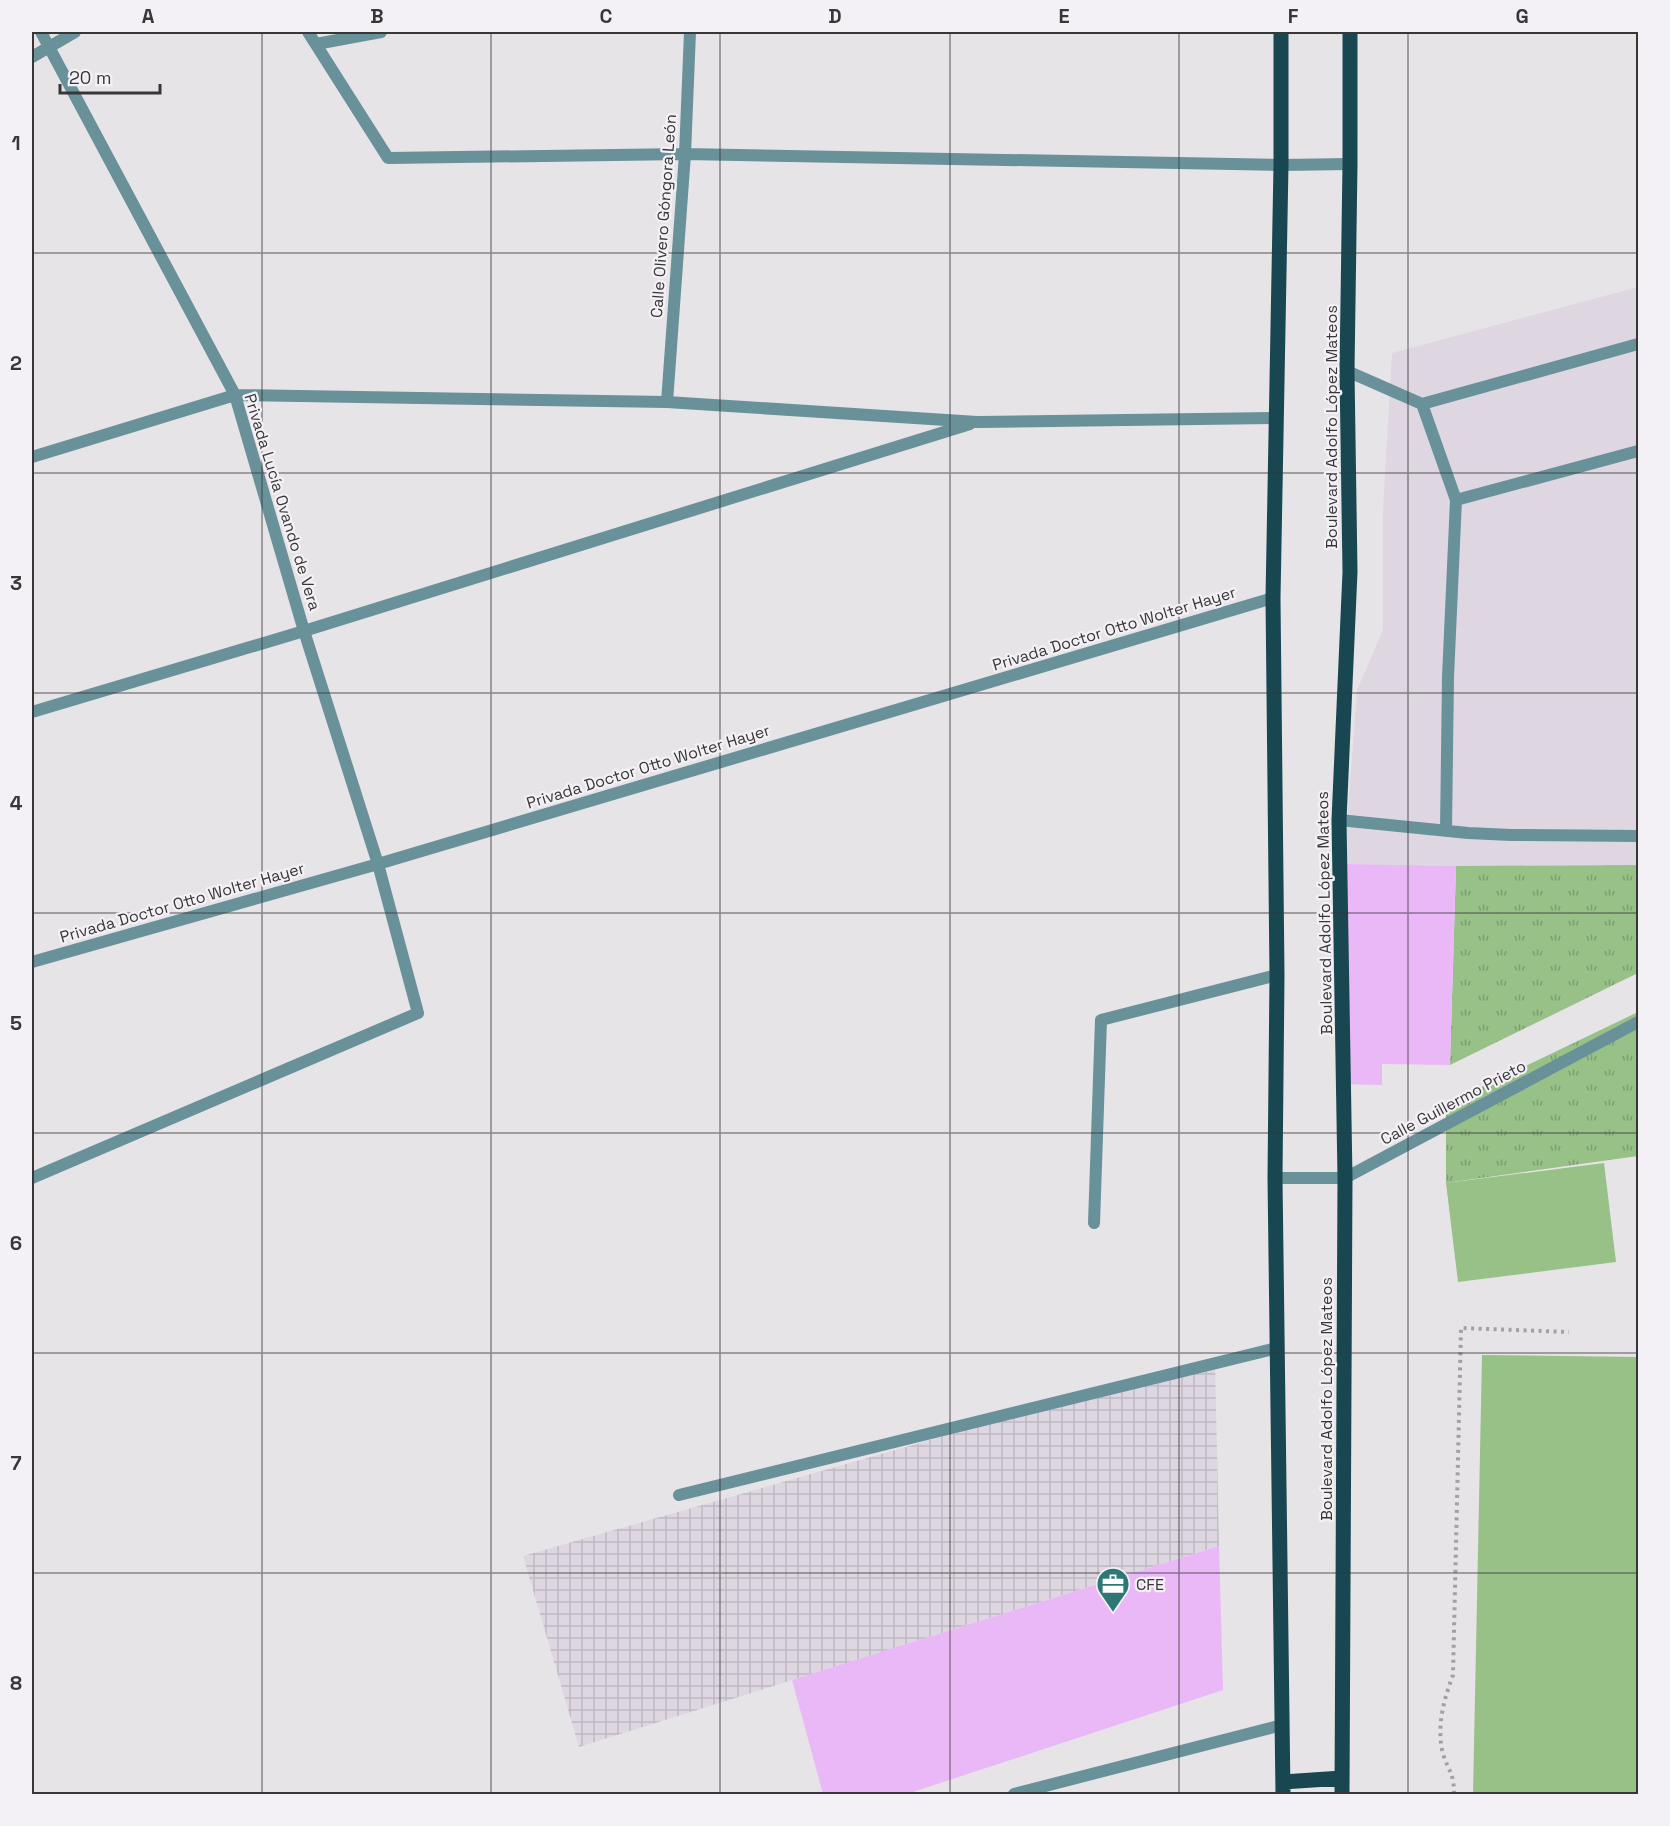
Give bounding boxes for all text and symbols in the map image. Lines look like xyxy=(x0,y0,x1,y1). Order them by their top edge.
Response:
text: A xyxy=(142,3,155,29)
text: B xyxy=(370,3,384,29)
text: C xyxy=(600,3,613,29)
text: D xyxy=(828,3,842,29)
text: E xyxy=(1058,3,1070,29)
text: F xyxy=(1288,3,1299,29)
text: G xyxy=(1515,3,1529,29)
scale bar xyxy=(60,57,160,95)
text: 20 m xyxy=(69,66,112,89)
street label: Calle Olivero Góngora León xyxy=(646,113,681,319)
text: 1 xyxy=(11,130,21,156)
street label: Boulevard Adolfo López Mateos xyxy=(1321,305,1342,549)
text: 2 xyxy=(10,350,22,376)
street label: Privada Lucía Ovando de Vera xyxy=(239,391,326,613)
text: 3 xyxy=(10,570,22,596)
street label: Privada Doctor Otto Wolter Hayer xyxy=(990,581,1238,676)
street label: Privada Doctor Otto Wolter Hayer xyxy=(524,719,772,814)
text: 4 xyxy=(10,790,23,816)
street label: Boulevard Adolfo López Mateos xyxy=(1312,791,1337,1035)
street label: Privada Doctor Otto Wolter Hayer xyxy=(57,857,307,948)
text: 5 xyxy=(10,1010,22,1036)
street label: Calle Guillermo Prieto xyxy=(1377,1055,1530,1150)
text: 6 xyxy=(10,1230,22,1256)
street label: Boulevard Adolfo López Mateos xyxy=(1316,1277,1337,1521)
text: 7 xyxy=(10,1450,22,1476)
office icon: CFE xyxy=(1095,1566,1131,1613)
place label: CFE xyxy=(1136,1574,1164,1595)
text: 8 xyxy=(10,1670,22,1696)

